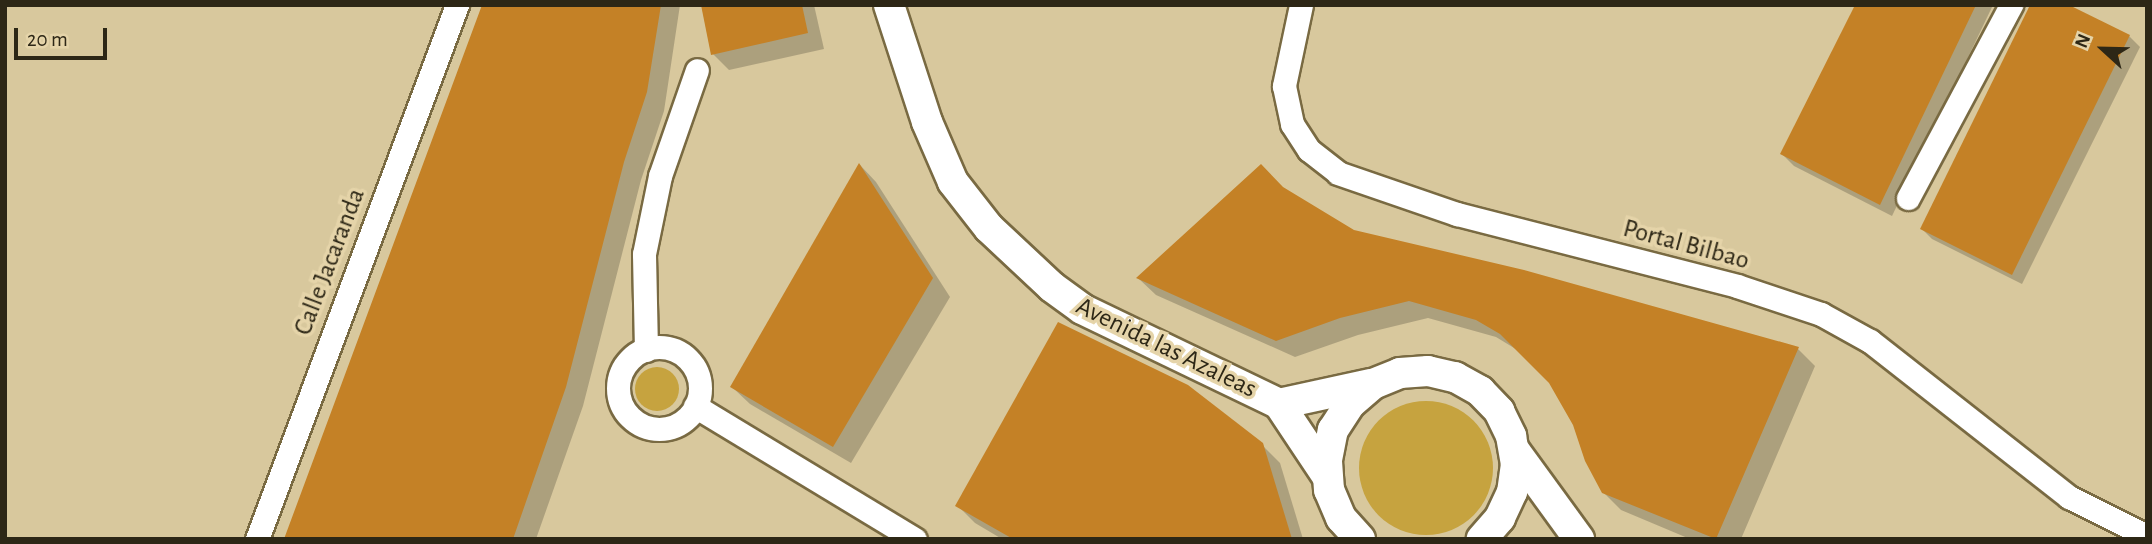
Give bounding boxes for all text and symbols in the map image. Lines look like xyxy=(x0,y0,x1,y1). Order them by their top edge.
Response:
scale bar xyxy=(18,14,110,58)
north arrow xyxy=(2068,14,2138,84)
text: 20 m xyxy=(27,29,68,50)
text: N xyxy=(2072,31,2094,51)
street label: Calle Jacaranda xyxy=(288,184,372,340)
street label: Portal Bilbao xyxy=(1620,213,1752,277)
street label: Avenida las Azaleas xyxy=(1071,291,1261,405)

